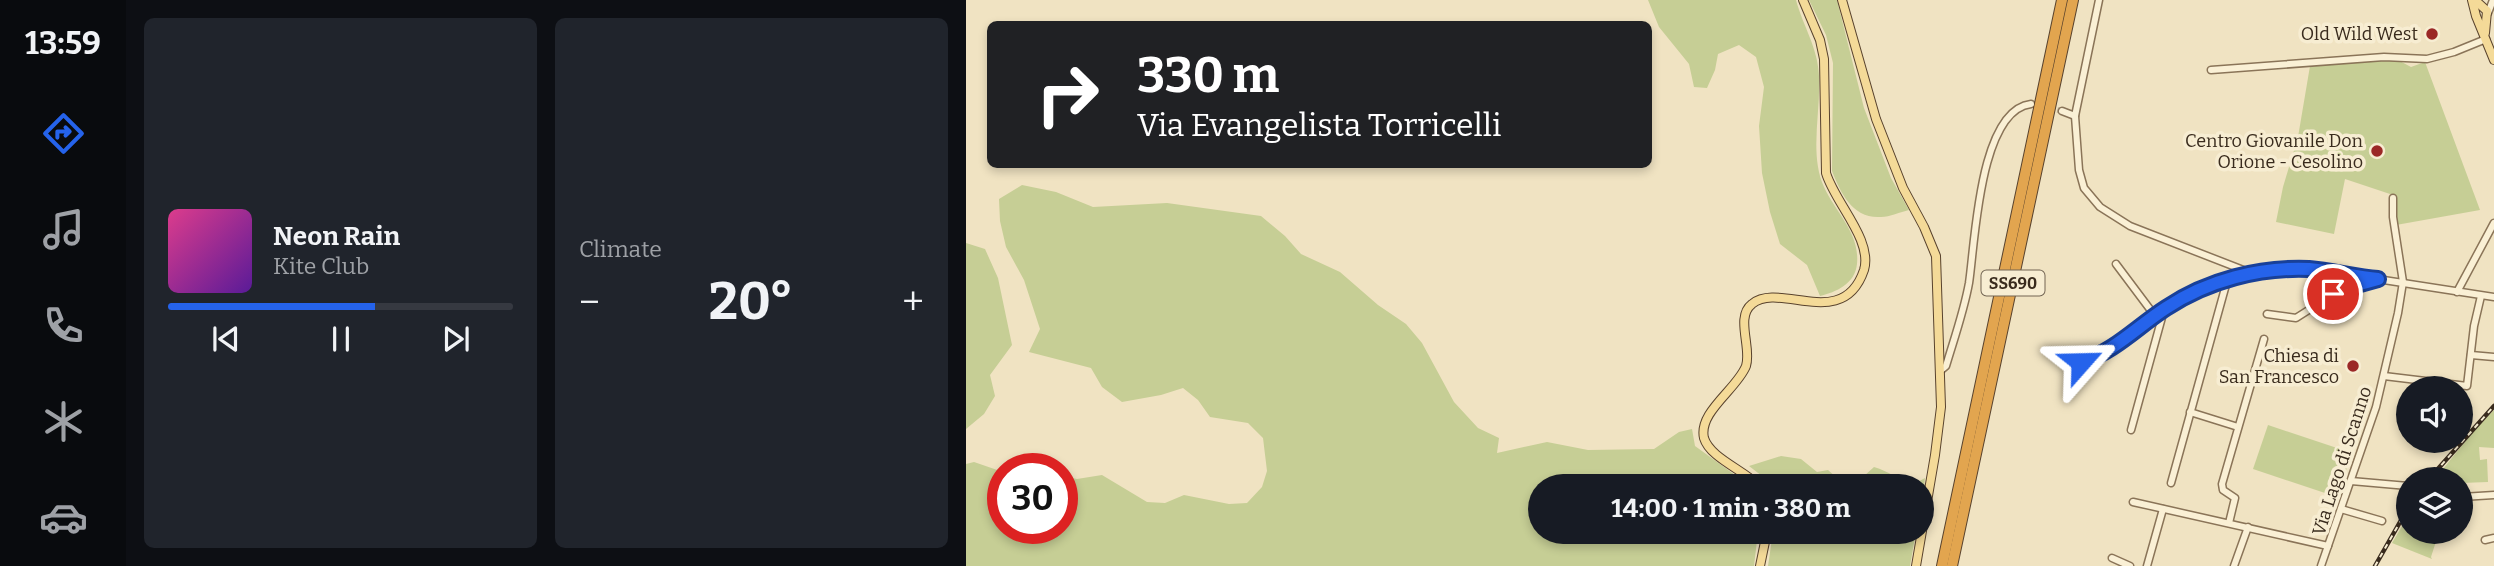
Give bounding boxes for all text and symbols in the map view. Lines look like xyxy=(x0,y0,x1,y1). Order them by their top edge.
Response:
place label: Old Wild West xyxy=(2301,23,2418,45)
text: 13:59 xyxy=(25,24,101,62)
marker: Old Wild West xyxy=(2424,26,2440,42)
text: 330 m xyxy=(1137,46,1279,105)
icon: right xyxy=(1022,49,1113,140)
text: Via Evangelista Torricelli xyxy=(1137,106,1502,144)
icon: directions xyxy=(39,109,88,158)
place label: Centro Giovanile Don Orione - Cesolino xyxy=(2185,130,2364,173)
marker: Centro Giovanile Don Orione - Cesolino xyxy=(2369,143,2385,159)
icon: music xyxy=(39,205,88,254)
text: Neon Rain xyxy=(273,221,400,252)
text: Climate xyxy=(579,235,662,263)
text: Kite Club xyxy=(273,252,369,280)
pin xyxy=(2303,264,2363,324)
text: 20° xyxy=(709,270,793,333)
road number: SS690 xyxy=(1982,270,2044,296)
icon: arrive xyxy=(2314,275,2352,313)
text: − xyxy=(579,279,600,325)
text: + xyxy=(902,279,924,325)
icon: phone xyxy=(39,301,88,350)
icon: previous xyxy=(207,320,245,358)
icon: pause xyxy=(322,320,360,358)
icon: next xyxy=(437,320,475,358)
position arrow xyxy=(2044,325,2118,399)
place label: Chiesa di San Francesco xyxy=(2219,345,2339,388)
marker: Chiesa di San Francesco xyxy=(2345,358,2361,374)
map controls xyxy=(2396,376,2473,544)
button: sound xyxy=(2396,376,2473,453)
street label: Via Lago di Scanno xyxy=(2307,384,2377,538)
icon: climate xyxy=(39,397,88,446)
speed limit sign: 30 xyxy=(987,453,1078,544)
button: layers xyxy=(2396,467,2473,544)
icon: car xyxy=(39,493,88,542)
text: 14:00 · 1 min · 380 m xyxy=(1611,493,1851,524)

